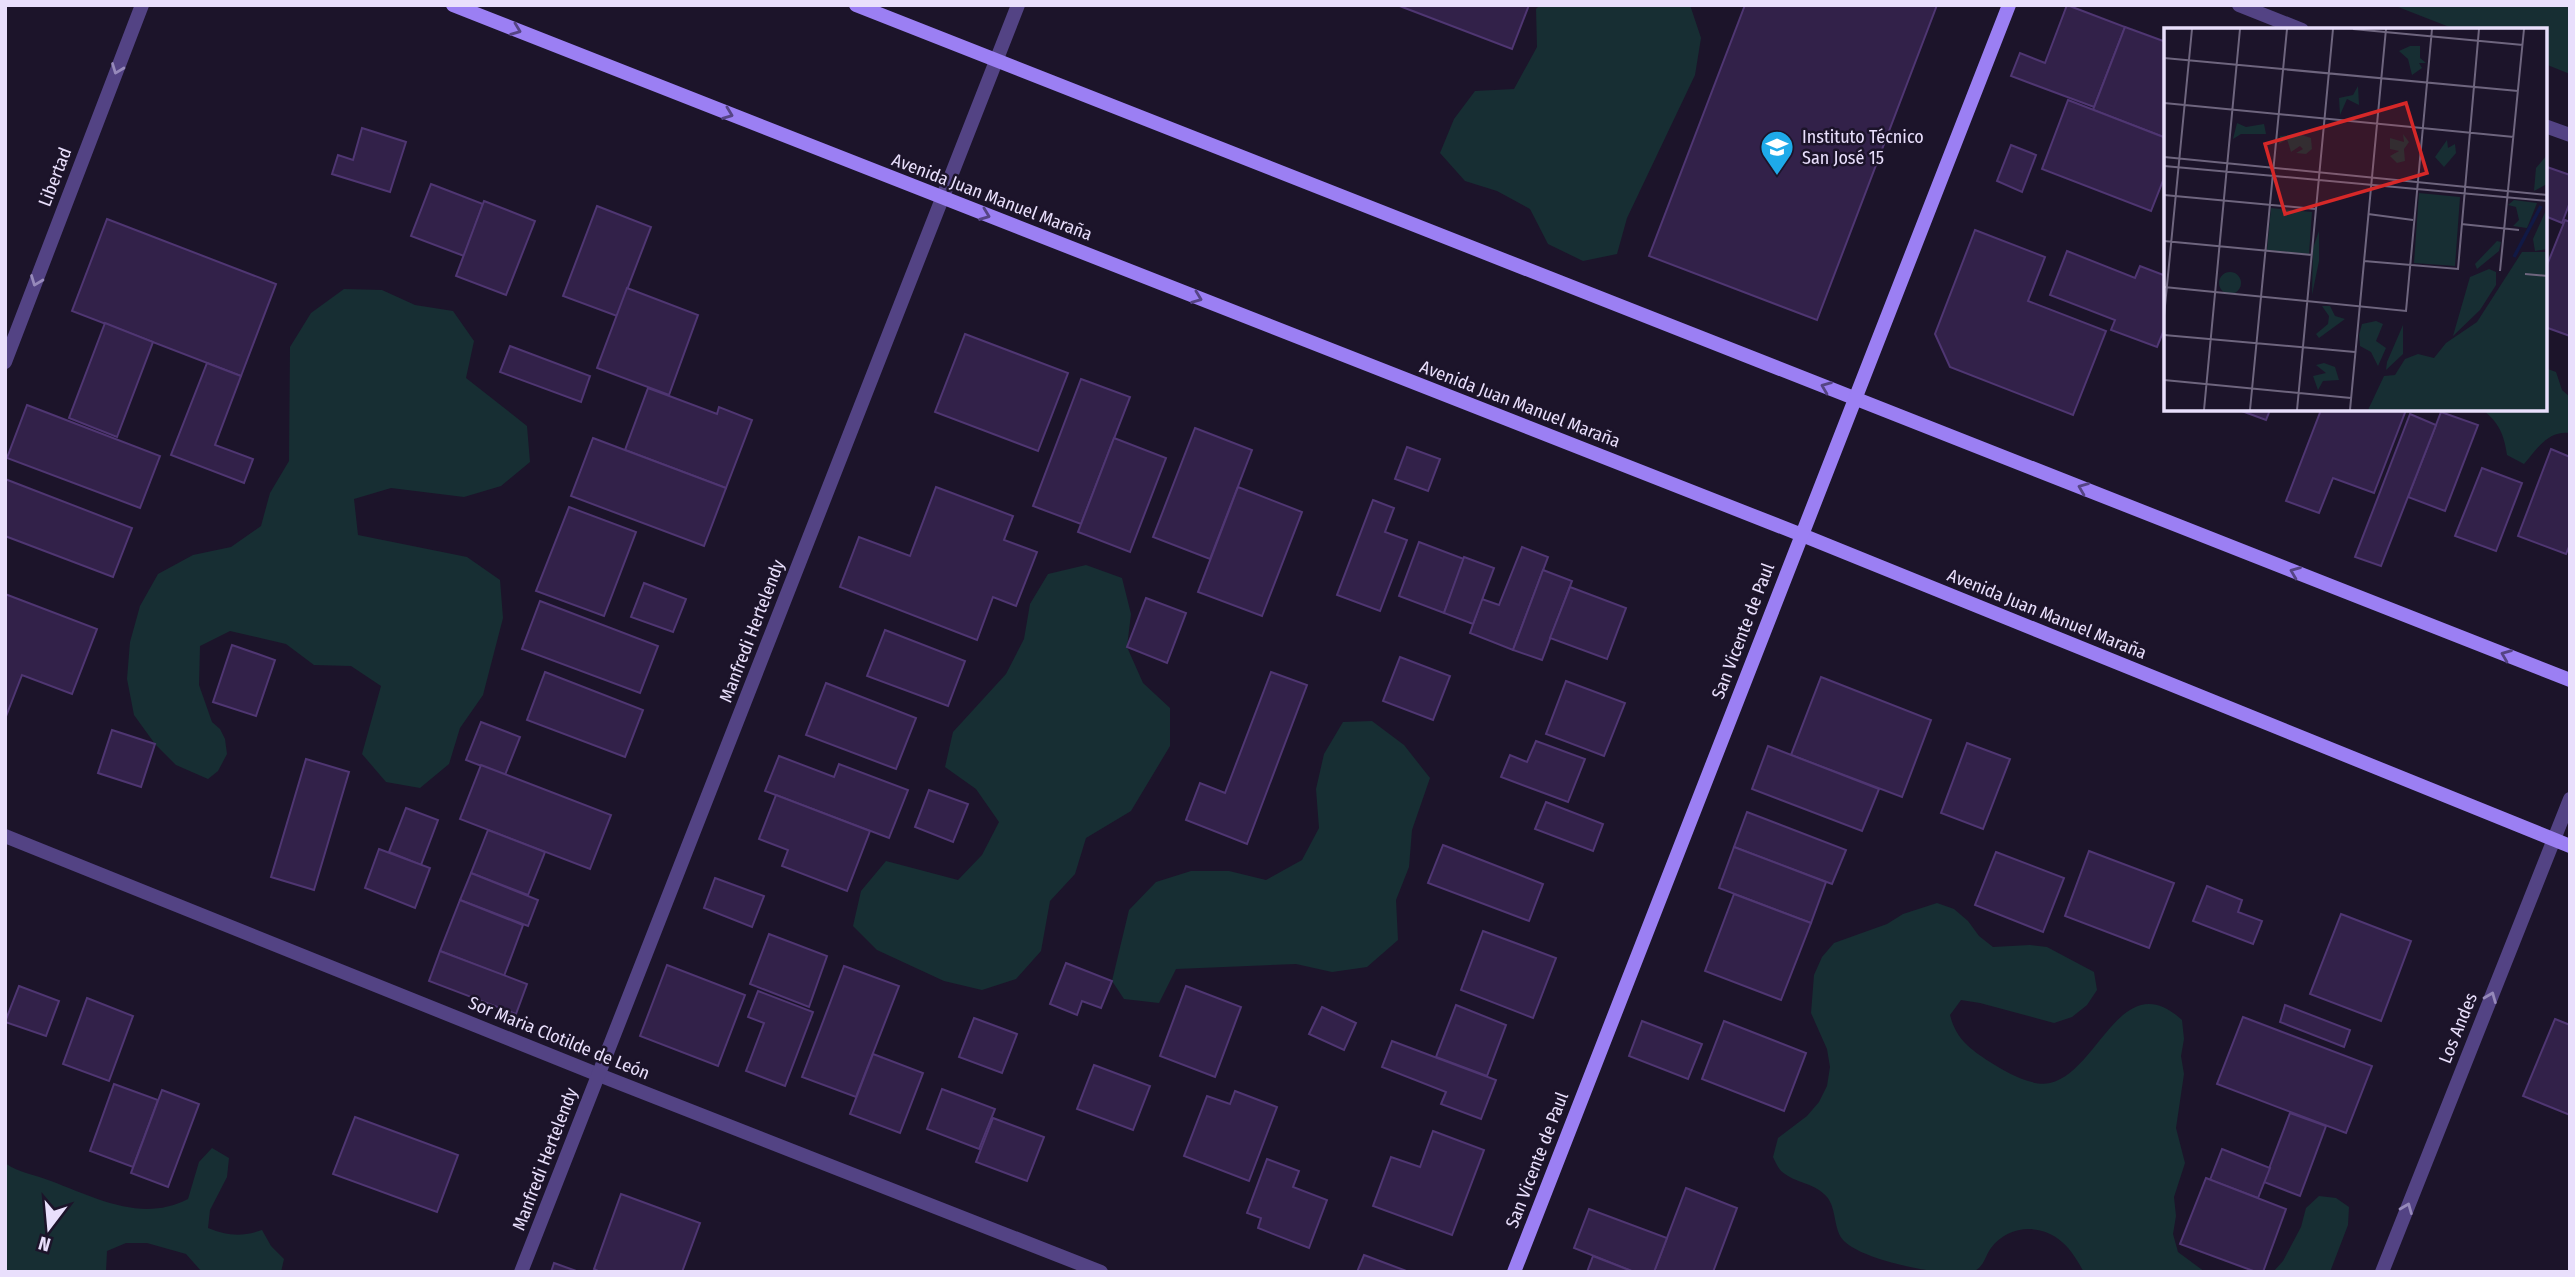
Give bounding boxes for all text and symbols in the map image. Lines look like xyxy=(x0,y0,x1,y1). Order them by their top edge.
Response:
one-way arrow xyxy=(510,22,522,36)
inset map xyxy=(2164,28,2547,411)
one-way arrow xyxy=(112,62,126,74)
one-way arrow xyxy=(721,105,733,119)
place label: Instituto Técnico San José 15 xyxy=(1802,126,1924,169)
school or university icon: Instituto Técnico San José 15 xyxy=(1758,128,1796,177)
street label: Libertad xyxy=(34,144,76,210)
street label: Avenida Juan Manuel Maraña xyxy=(889,149,1095,245)
one-way arrow xyxy=(979,206,991,220)
one-way arrow xyxy=(30,275,44,287)
one-way arrow xyxy=(1190,289,1202,303)
street label: Avenida Juan Manuel Maraña xyxy=(1417,356,1623,452)
one-way arrow xyxy=(1820,381,1832,395)
one-way arrow xyxy=(2078,483,2090,497)
street label: Manfredi Hertelendy xyxy=(715,557,789,705)
street label: San Vicente de Paul xyxy=(1707,560,1779,702)
street label: Avenida Juan Manuel Maraña xyxy=(1944,564,2150,664)
one-way arrow xyxy=(2289,566,2301,580)
one-way arrow xyxy=(2501,650,2513,664)
street label: Los Andes xyxy=(2434,989,2482,1066)
street label: Sor Maria Clotilde de León xyxy=(465,992,653,1084)
one-way arrow xyxy=(2483,992,2497,1004)
street label: Manfredi Hertelendy xyxy=(508,1085,582,1233)
street label: San Vicente de Paul xyxy=(1501,1089,1573,1231)
north arrow xyxy=(14,1193,84,1263)
one-way arrow xyxy=(2399,1203,2413,1215)
text: N xyxy=(36,1231,53,1256)

